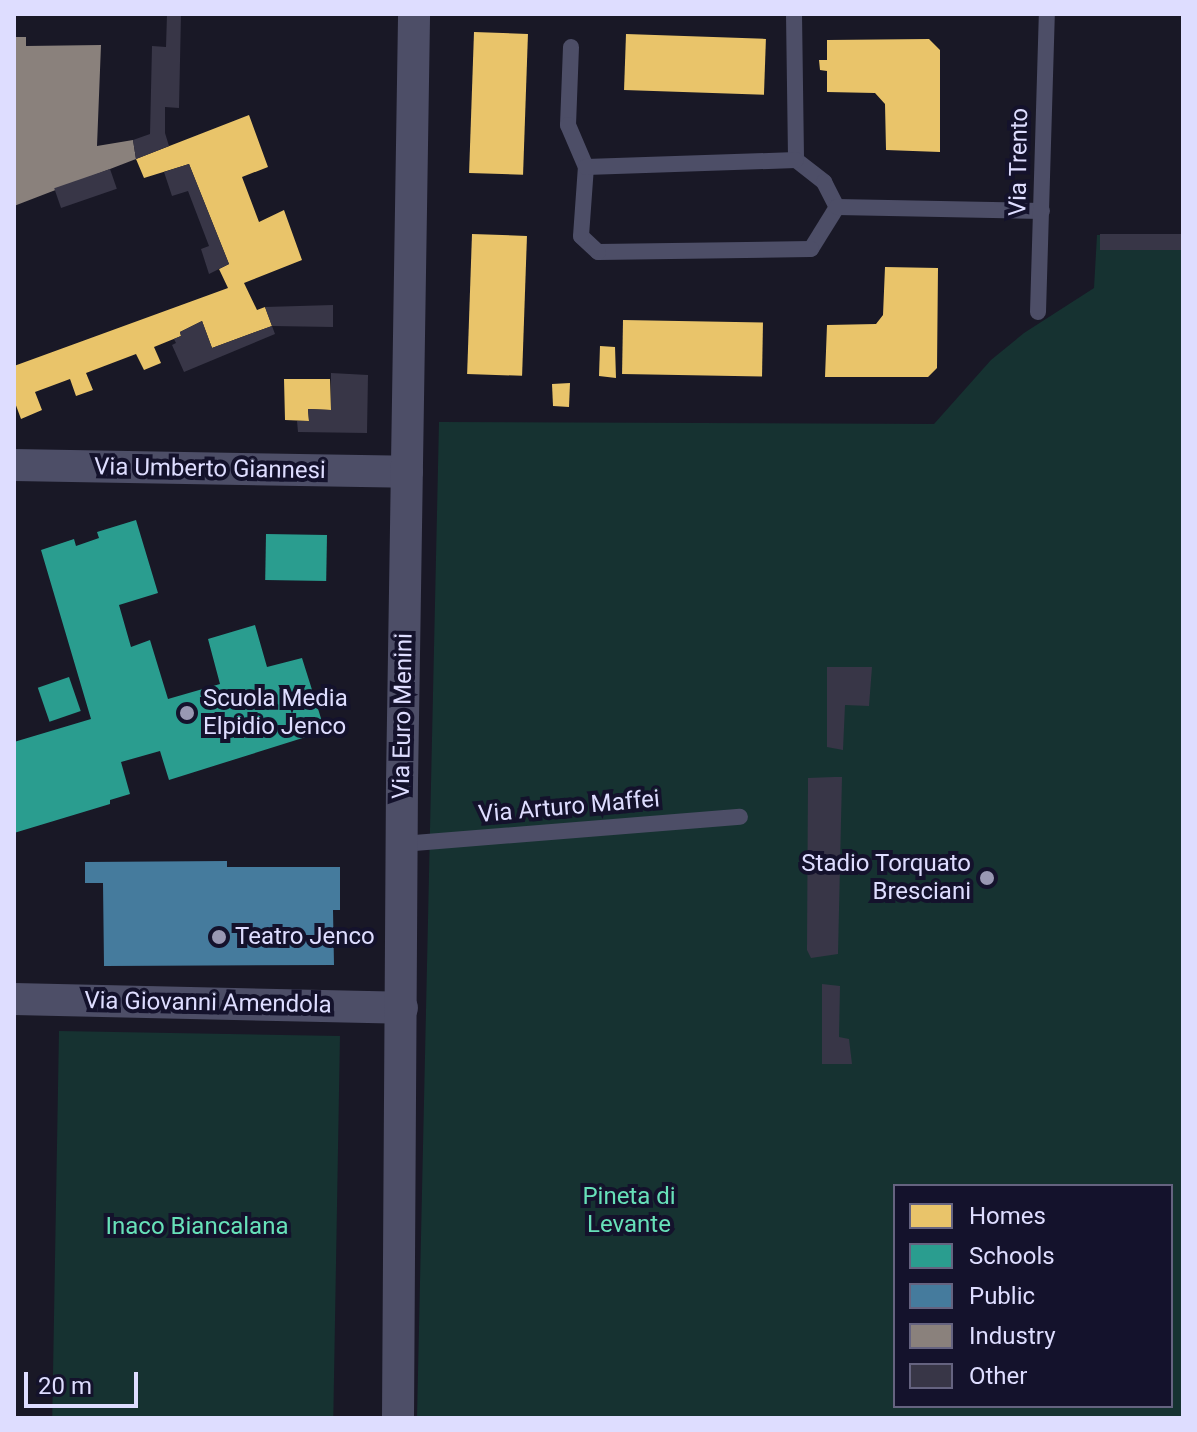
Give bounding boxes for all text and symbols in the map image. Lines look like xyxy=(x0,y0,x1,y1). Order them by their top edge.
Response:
street label: Via Trento xyxy=(1004,107,1034,217)
street label: Via Umberto Giannesi xyxy=(94,453,326,485)
street label: Via Euro Menini xyxy=(387,633,419,799)
place label: Scuola Media Elpidio Jenco xyxy=(203,685,348,741)
marker: Scuola Media Elpidio Jenco xyxy=(178,704,196,722)
street label: Via Arturo Maffei xyxy=(477,785,661,829)
place label: Stadio Torquato Bresciani xyxy=(801,850,971,906)
marker: Stadio Torquato Bresciani xyxy=(978,869,996,887)
place label: Teatro Jenco xyxy=(235,923,375,951)
marker: Teatro Jenco xyxy=(210,928,228,946)
street label: Via Giovanni Amendola xyxy=(84,986,332,1020)
park label: Pineta di Levante xyxy=(582,1183,676,1239)
legend xyxy=(893,1184,1173,1408)
text: Homes xyxy=(969,1202,1046,1230)
park label: Inaco Biancalana xyxy=(106,1213,288,1241)
text: Schools xyxy=(969,1242,1055,1270)
text: Public xyxy=(969,1282,1035,1310)
text: Industry xyxy=(969,1322,1055,1350)
scale bar xyxy=(28,1356,142,1406)
text: Other xyxy=(969,1362,1027,1390)
text: 20 m xyxy=(38,1372,92,1400)

